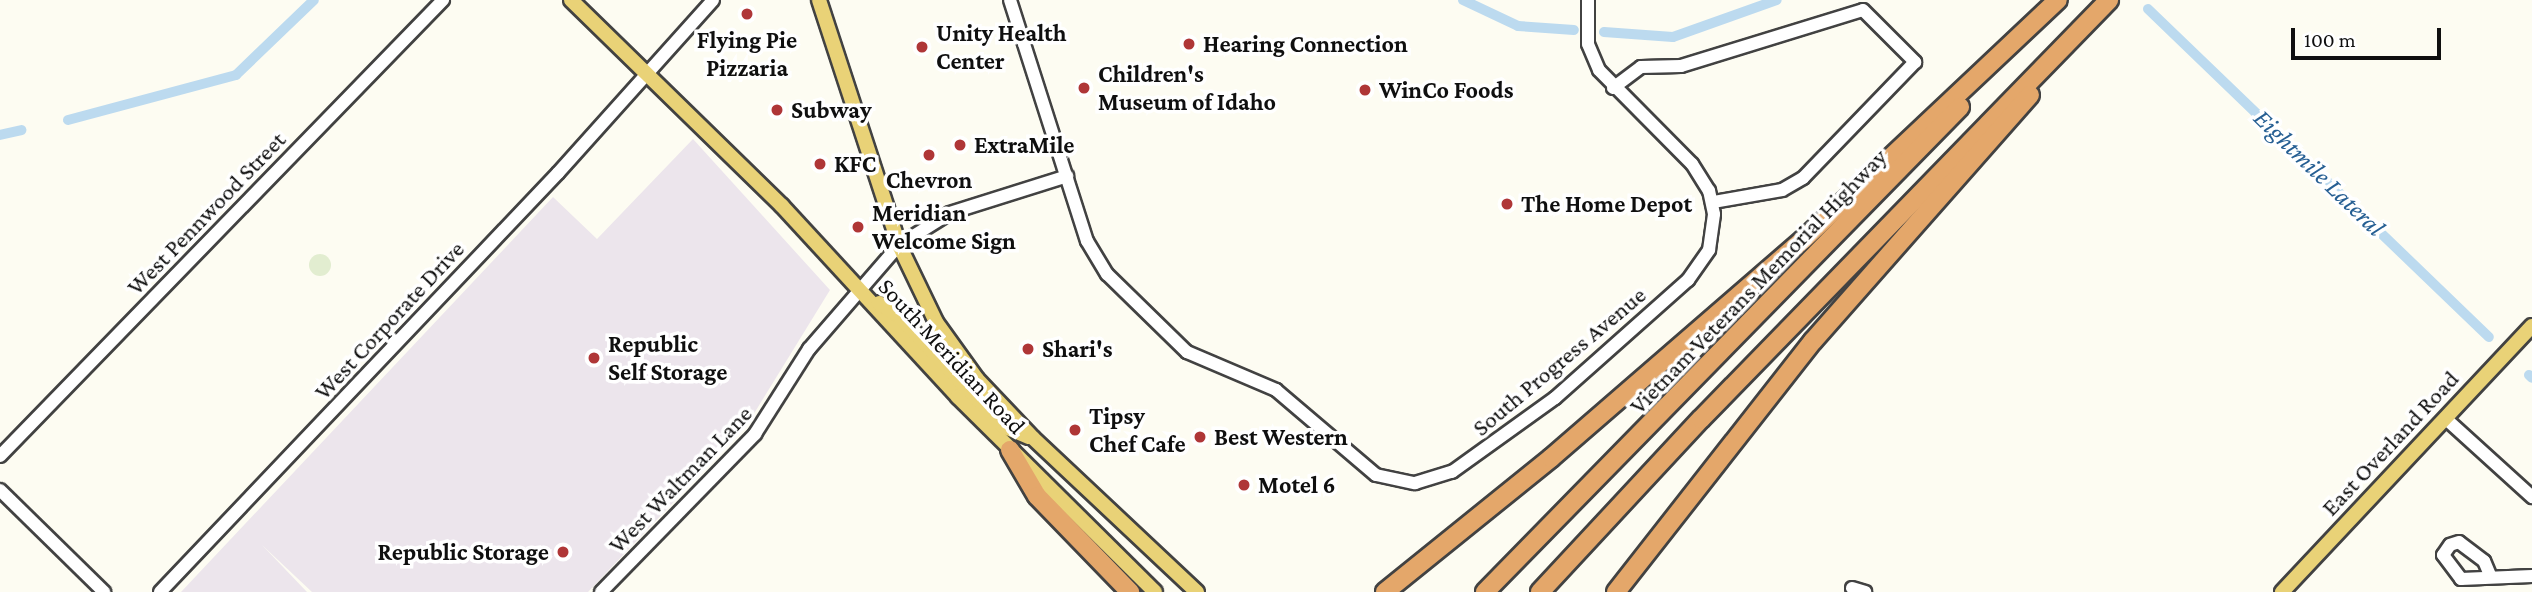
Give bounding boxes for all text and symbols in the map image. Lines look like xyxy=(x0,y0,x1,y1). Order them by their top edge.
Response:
marker: Flying Pie Pizzaria xyxy=(739,6,755,22)
scale bar xyxy=(2294,14,2444,58)
place label: Unity Health Center xyxy=(936,19,1067,75)
place label: Flying Pie Pizzaria xyxy=(697,26,797,82)
text: 100 m xyxy=(2304,28,2356,52)
place label: Hearing Connection xyxy=(1203,30,1408,58)
marker: Hearing Connection xyxy=(1181,36,1197,52)
marker: Unity Health Center xyxy=(914,39,930,55)
place label: Children's Museum of Idaho xyxy=(1098,60,1276,116)
place label: WinCo Foods xyxy=(1379,76,1513,104)
marker: Children's Museum of Idaho xyxy=(1076,80,1092,96)
marker: WinCo Foods xyxy=(1357,82,1373,98)
place label: Subway xyxy=(791,96,872,124)
marker: Subway xyxy=(769,102,785,118)
water label: Eightmile Lateral xyxy=(2247,103,2391,243)
street label: West Pennwood Street xyxy=(121,125,291,301)
place label: ExtraMile xyxy=(974,131,1075,159)
marker: ExtraMile xyxy=(952,137,968,153)
street label: Vietnam Veterans Memorial Highway xyxy=(1623,142,1893,420)
marker: Chevron xyxy=(921,147,937,163)
place label: KFC xyxy=(834,150,876,178)
marker: KFC xyxy=(812,156,828,172)
place label: Chevron xyxy=(886,166,972,194)
place label: The Home Depot xyxy=(1521,190,1692,218)
marker: The Home Depot xyxy=(1499,196,1515,212)
place label: Meridian Welcome Sign xyxy=(872,199,1016,255)
marker: Meridian Welcome Sign xyxy=(850,219,866,235)
street label: West Corporate Drive xyxy=(308,235,470,405)
street label: South Meridian Road xyxy=(872,272,1032,440)
street label: South Progress Avenue xyxy=(1466,280,1652,442)
place label: Republic Self Storage xyxy=(608,330,727,386)
place label: Shari's xyxy=(1042,335,1112,363)
marker: Shari's xyxy=(1020,341,1036,357)
marker: Republic Self Storage xyxy=(586,350,602,366)
street label: East Overland Road xyxy=(2315,364,2465,522)
street label: West Waltman Lane xyxy=(602,399,758,559)
place label: Tipsy Chef Cafe xyxy=(1089,402,1186,458)
marker: Tipsy Chef Cafe xyxy=(1067,422,1083,438)
place label: Best Western xyxy=(1214,423,1348,451)
marker: Best Western xyxy=(1192,429,1208,445)
place label: Motel 6 xyxy=(1258,471,1336,499)
marker: Motel 6 xyxy=(1236,477,1252,493)
place label: Republic Storage xyxy=(378,538,549,566)
marker: Republic Storage xyxy=(555,544,571,560)

